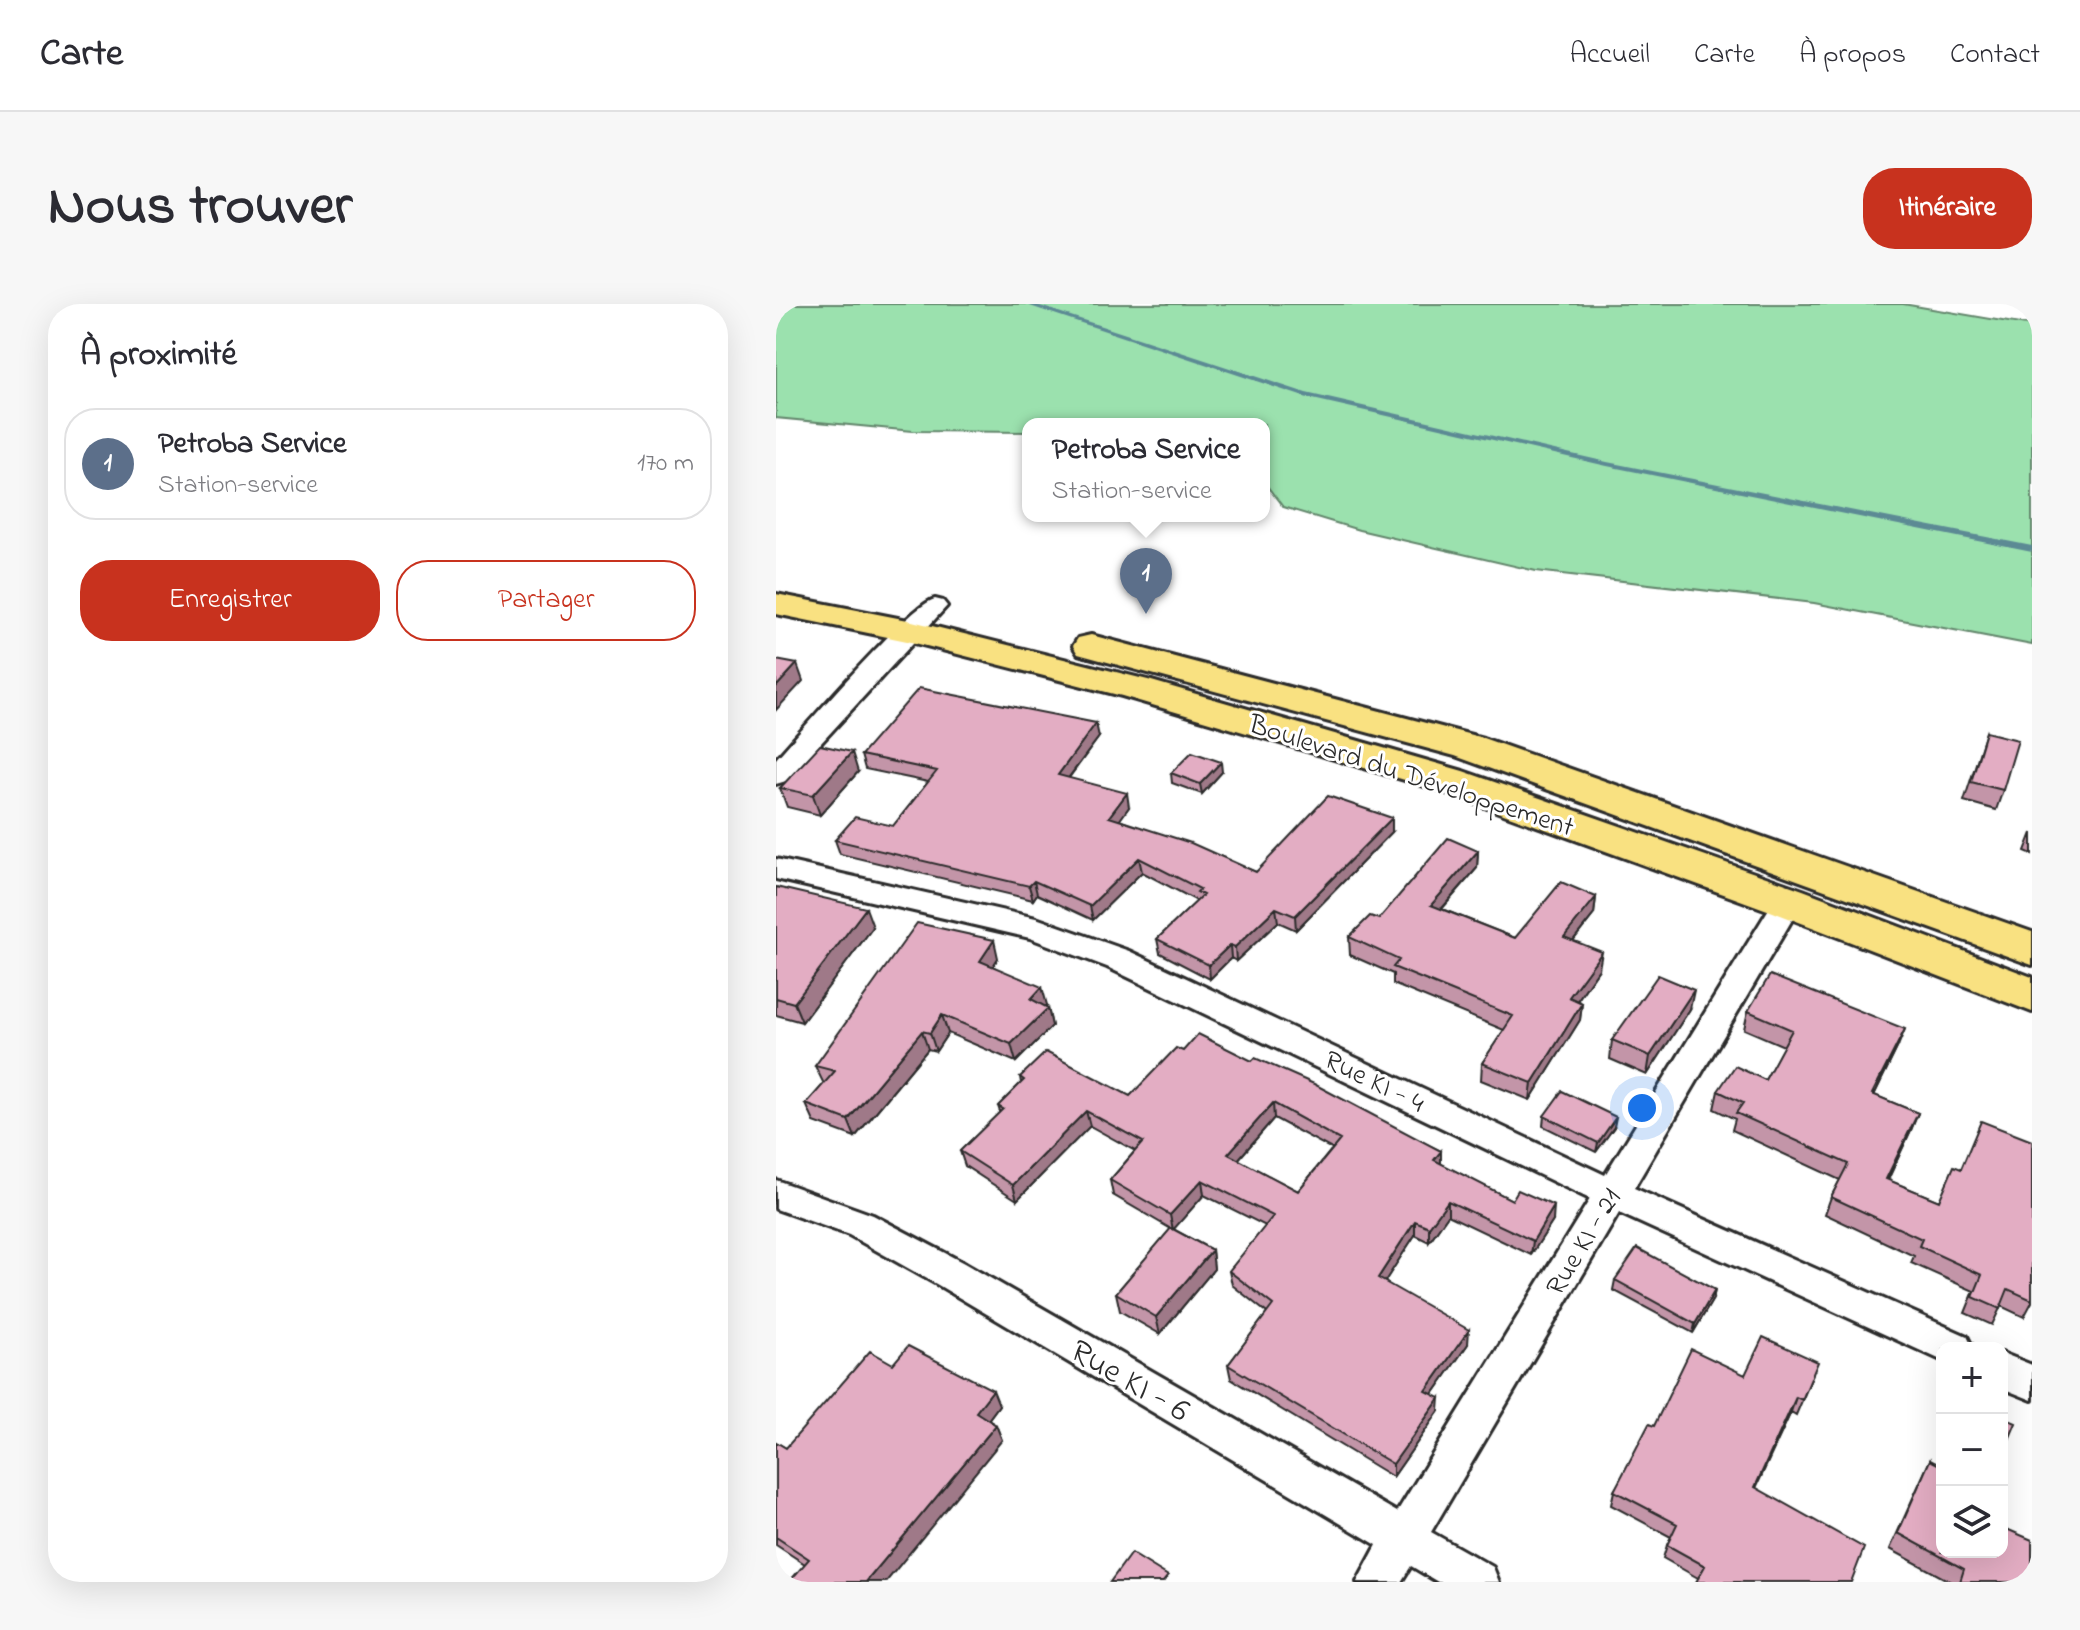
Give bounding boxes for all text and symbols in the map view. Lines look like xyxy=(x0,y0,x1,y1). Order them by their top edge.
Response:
text: Carte xyxy=(40,27,123,83)
text: Accueil xyxy=(1570,35,1650,76)
text: Carte xyxy=(1694,35,1755,76)
text: À propos xyxy=(1799,35,1906,76)
text: Contact xyxy=(1950,35,2040,76)
text: Nous trouver xyxy=(48,168,352,249)
button: Itinéraire xyxy=(1863,168,2032,249)
text: À proximité xyxy=(80,331,237,381)
popup xyxy=(1022,418,1270,522)
text: Petroba Service xyxy=(158,423,346,467)
text: Petroba Service xyxy=(1052,429,1240,473)
text: 1 xyxy=(104,445,112,483)
text: 170 m xyxy=(637,445,694,483)
text: Station-service xyxy=(158,467,318,505)
text: Station-service xyxy=(1052,473,1212,511)
pin: 1 xyxy=(1120,548,1172,614)
button: Enregistrer xyxy=(80,560,380,641)
button: Partager xyxy=(396,560,696,641)
street label: Boulevard du Développement xyxy=(1242,705,1579,849)
street label: Rue KI - 4 xyxy=(1316,1041,1431,1125)
your location xyxy=(1622,1088,1662,1128)
street label: Rue KI - 21 xyxy=(1537,1181,1633,1304)
street label: Rue KI - 6 xyxy=(1060,1328,1198,1437)
map controls xyxy=(1936,1342,2008,1558)
button: + xyxy=(1936,1342,2008,1414)
button: − xyxy=(1936,1414,2008,1486)
button: layers xyxy=(1936,1486,2008,1558)

